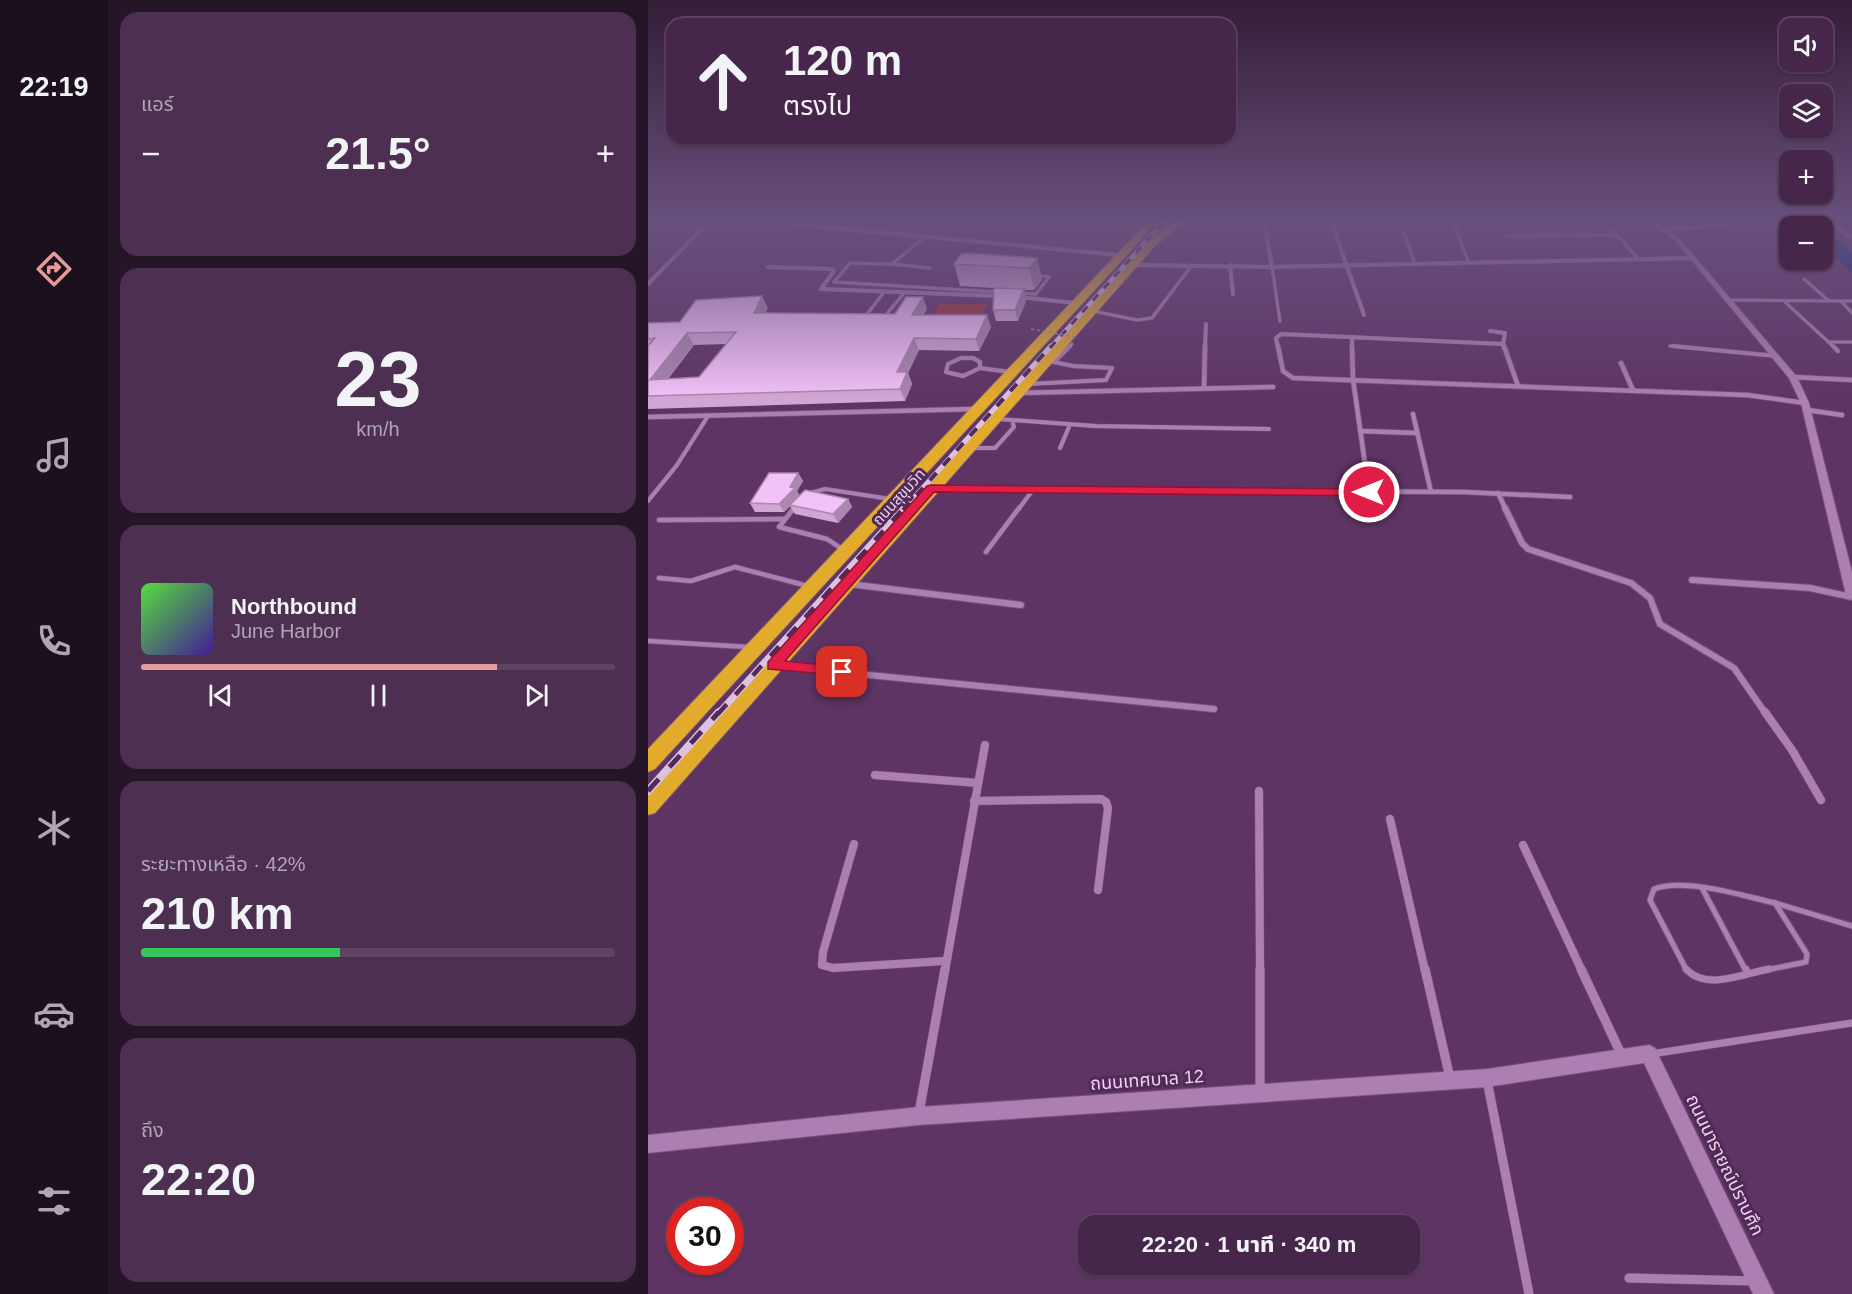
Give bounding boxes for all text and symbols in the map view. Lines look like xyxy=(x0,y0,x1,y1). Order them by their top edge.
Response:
map controls xyxy=(1779,18,1833,270)
button: sound xyxy=(1779,18,1833,72)
text: 120 m xyxy=(783,37,902,84)
icon: ahead xyxy=(684,42,762,120)
text: 22:19 xyxy=(19,72,89,102)
button: layers xyxy=(1779,84,1833,138)
text: ตรงไป xyxy=(783,91,852,121)
text: แอร์ xyxy=(141,93,173,115)
text: 21.5° xyxy=(325,128,431,179)
text: − xyxy=(141,135,160,172)
text: + xyxy=(596,135,615,172)
button: + xyxy=(1779,150,1833,204)
button: − xyxy=(1779,216,1833,270)
icon: directions xyxy=(33,248,75,290)
text: 23 xyxy=(335,335,421,423)
text: km/h xyxy=(356,418,400,440)
icon: music xyxy=(33,434,75,476)
position arrow xyxy=(1337,460,1401,524)
street label: ถนนสุขุมวิท xyxy=(869,465,929,529)
text: Northbound xyxy=(231,594,357,619)
icon: phone xyxy=(33,620,75,662)
text: June Harbor xyxy=(231,620,341,642)
pin xyxy=(816,646,867,697)
icon: arrive xyxy=(825,655,858,688)
icon: previous xyxy=(204,679,237,712)
icon: pause xyxy=(362,679,395,712)
icon: next xyxy=(520,679,553,712)
icon: climate xyxy=(33,807,75,849)
text: ระยะทางเหลือ · 42% xyxy=(141,853,306,875)
text: 210 km xyxy=(141,888,294,939)
icon: car xyxy=(33,993,75,1035)
street label: ถนนเทศบาล 12 xyxy=(1089,1066,1205,1094)
street label: ถนนนารายณ์ปราบศึก xyxy=(1682,1091,1768,1239)
text: ถึง xyxy=(141,1119,164,1141)
text: 22:20 xyxy=(141,1154,256,1205)
icon: filters xyxy=(33,1180,75,1222)
speed limit sign: 30 xyxy=(666,1197,744,1275)
text: 22:20 · 1 นาที · 340 m xyxy=(1142,1232,1356,1257)

